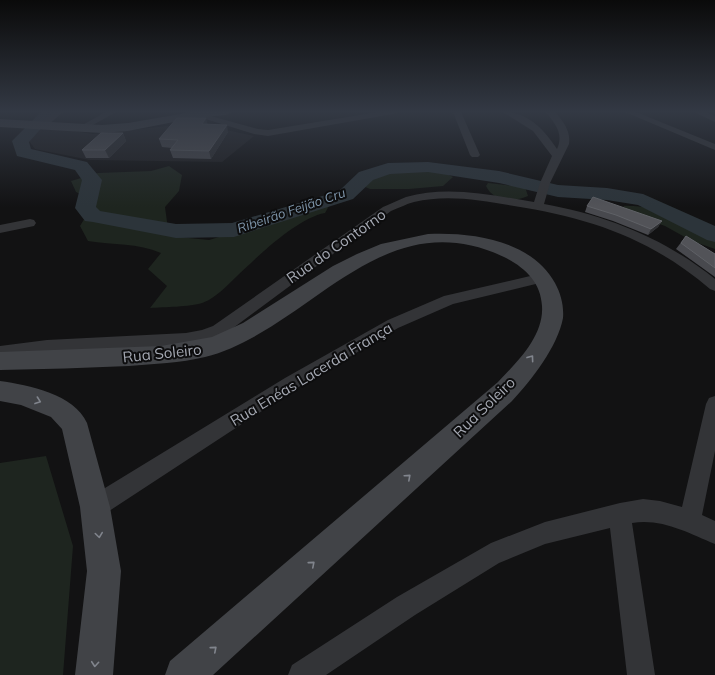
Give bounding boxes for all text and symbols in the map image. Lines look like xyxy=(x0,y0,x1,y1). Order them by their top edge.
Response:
water label: Ribeirão Feijão Cru xyxy=(235,184,347,236)
street label: Rua do Contorno xyxy=(283,205,389,287)
street label: Rua Enéas Lacerda França xyxy=(226,318,396,430)
street label: Rua Soleiro xyxy=(122,339,202,367)
one-way arrow xyxy=(526,355,533,362)
street label: Rua Soleiro xyxy=(449,373,519,441)
one-way arrow xyxy=(34,396,41,404)
one-way arrow xyxy=(404,475,411,482)
one-way arrow xyxy=(94,532,103,538)
one-way arrow xyxy=(307,562,315,569)
one-way arrow xyxy=(209,647,216,654)
one-way arrow xyxy=(91,661,100,667)

